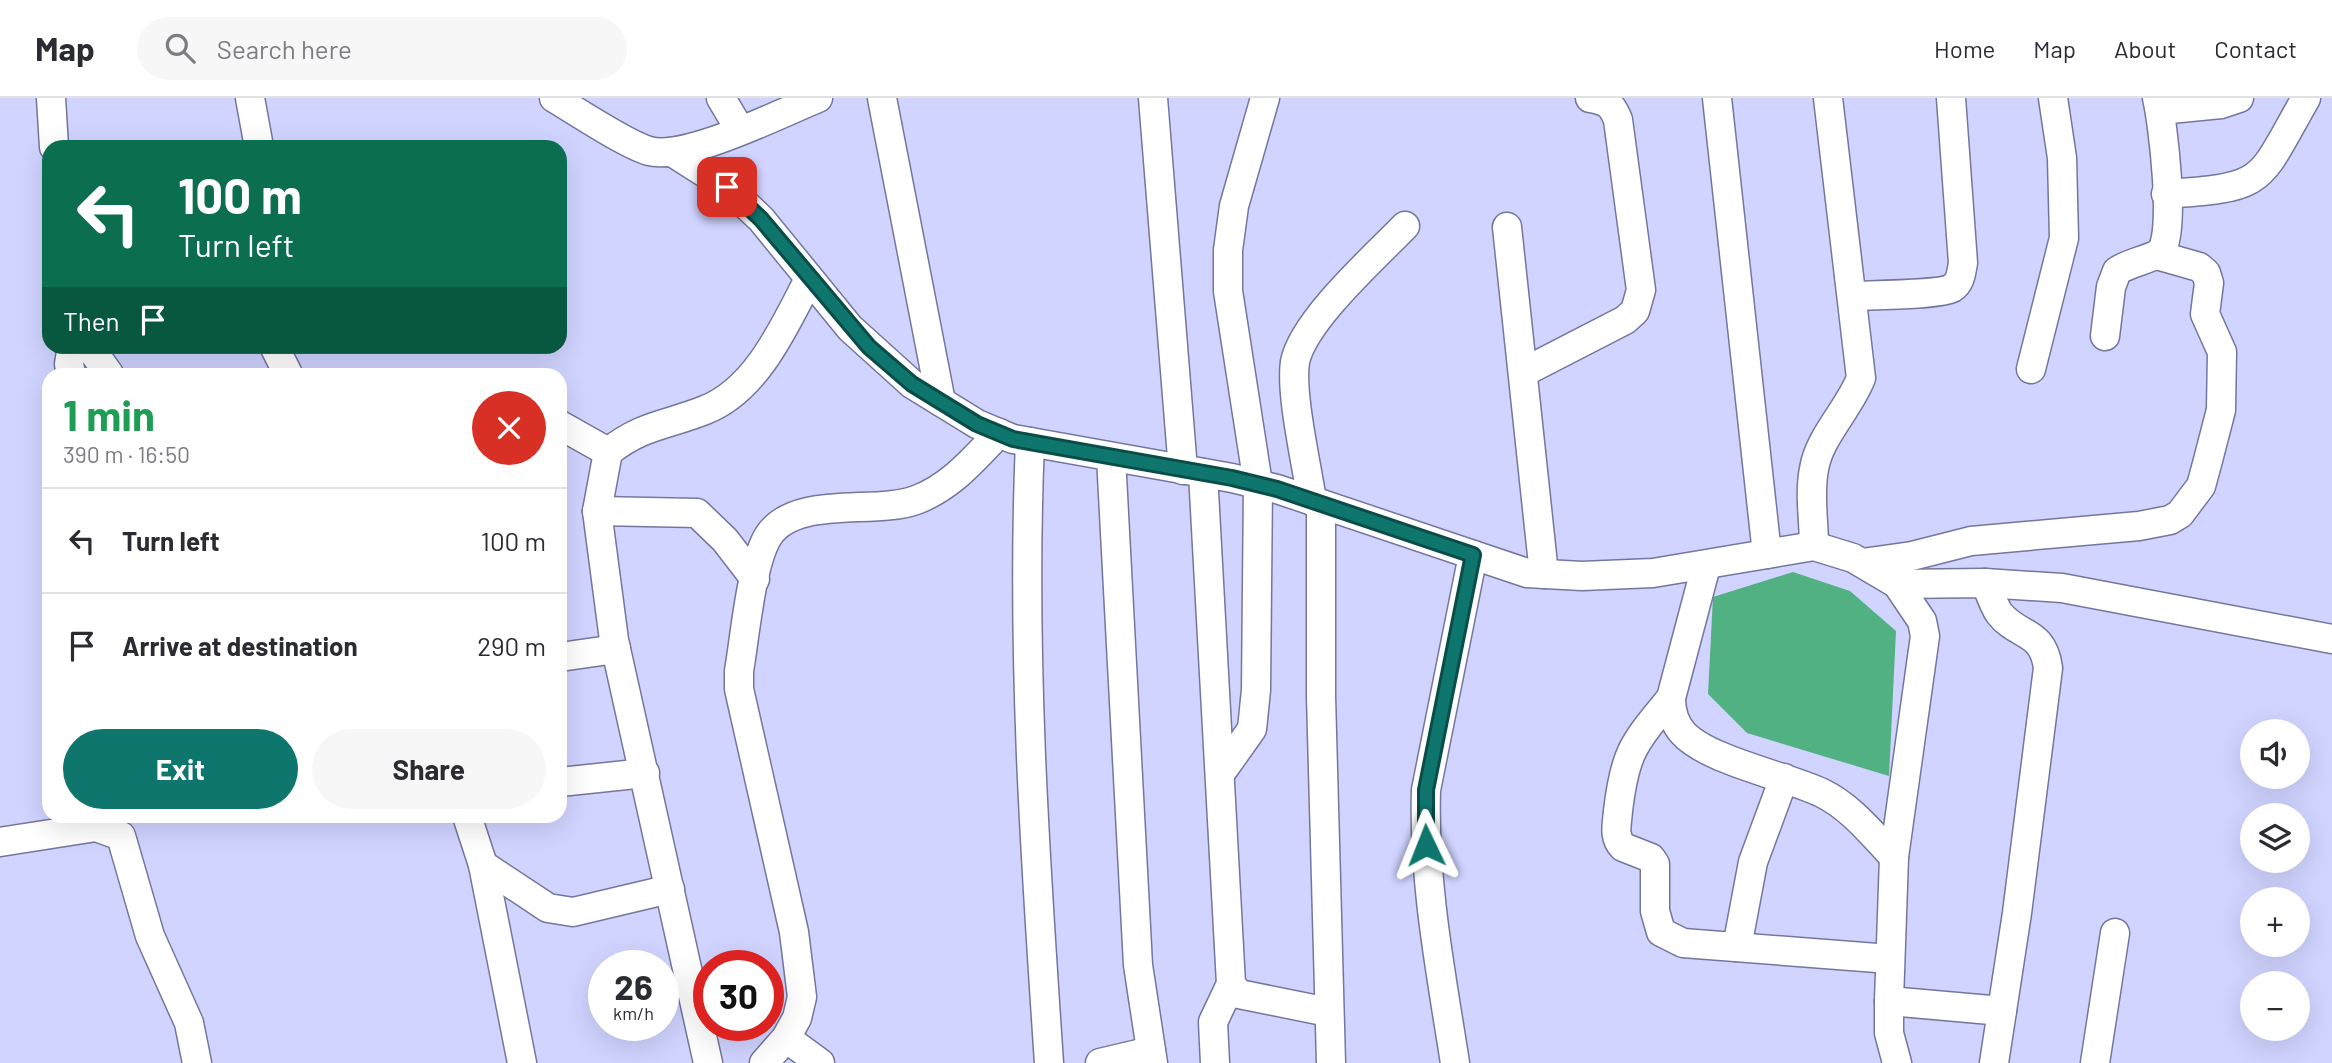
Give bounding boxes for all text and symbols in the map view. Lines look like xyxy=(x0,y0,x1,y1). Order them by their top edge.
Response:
search box xyxy=(137,17,627,80)
text: Map xyxy=(35,28,95,68)
icon: search xyxy=(161,29,199,67)
text: Search here xyxy=(217,33,352,64)
text: Home xyxy=(1934,34,1995,63)
text: Map xyxy=(2033,34,2076,63)
text: About xyxy=(2114,34,2176,63)
text: Contact xyxy=(2214,34,2297,63)
pin xyxy=(697,157,757,217)
text: 100 m xyxy=(178,165,302,224)
icon: left xyxy=(63,168,154,259)
icon: arrive xyxy=(708,168,746,206)
text: Turn left xyxy=(178,225,295,263)
icon: arrive xyxy=(134,301,172,339)
text: Then xyxy=(63,305,120,336)
text: 1 min xyxy=(63,389,155,439)
button: close xyxy=(472,391,546,465)
text: 390 m · 16:50 xyxy=(63,440,190,468)
icon: left xyxy=(63,522,101,560)
text: Turn left xyxy=(122,525,220,556)
text: 100 m xyxy=(481,525,546,556)
icon: arrive xyxy=(63,627,101,665)
text: Arrive at destination xyxy=(122,630,358,661)
text: 290 m xyxy=(477,630,546,661)
map controls xyxy=(2240,719,2310,1041)
button: sound xyxy=(2240,719,2310,789)
button: Exit xyxy=(63,729,298,809)
button: Share xyxy=(312,729,546,809)
button: layers xyxy=(2240,803,2310,873)
position arrow xyxy=(1389,808,1463,882)
button: + xyxy=(2240,887,2310,957)
speed limit sign: 30 xyxy=(693,950,784,1041)
text: 26 xyxy=(614,965,653,1007)
button: − xyxy=(2240,971,2310,1041)
text: km/h xyxy=(613,1002,654,1024)

